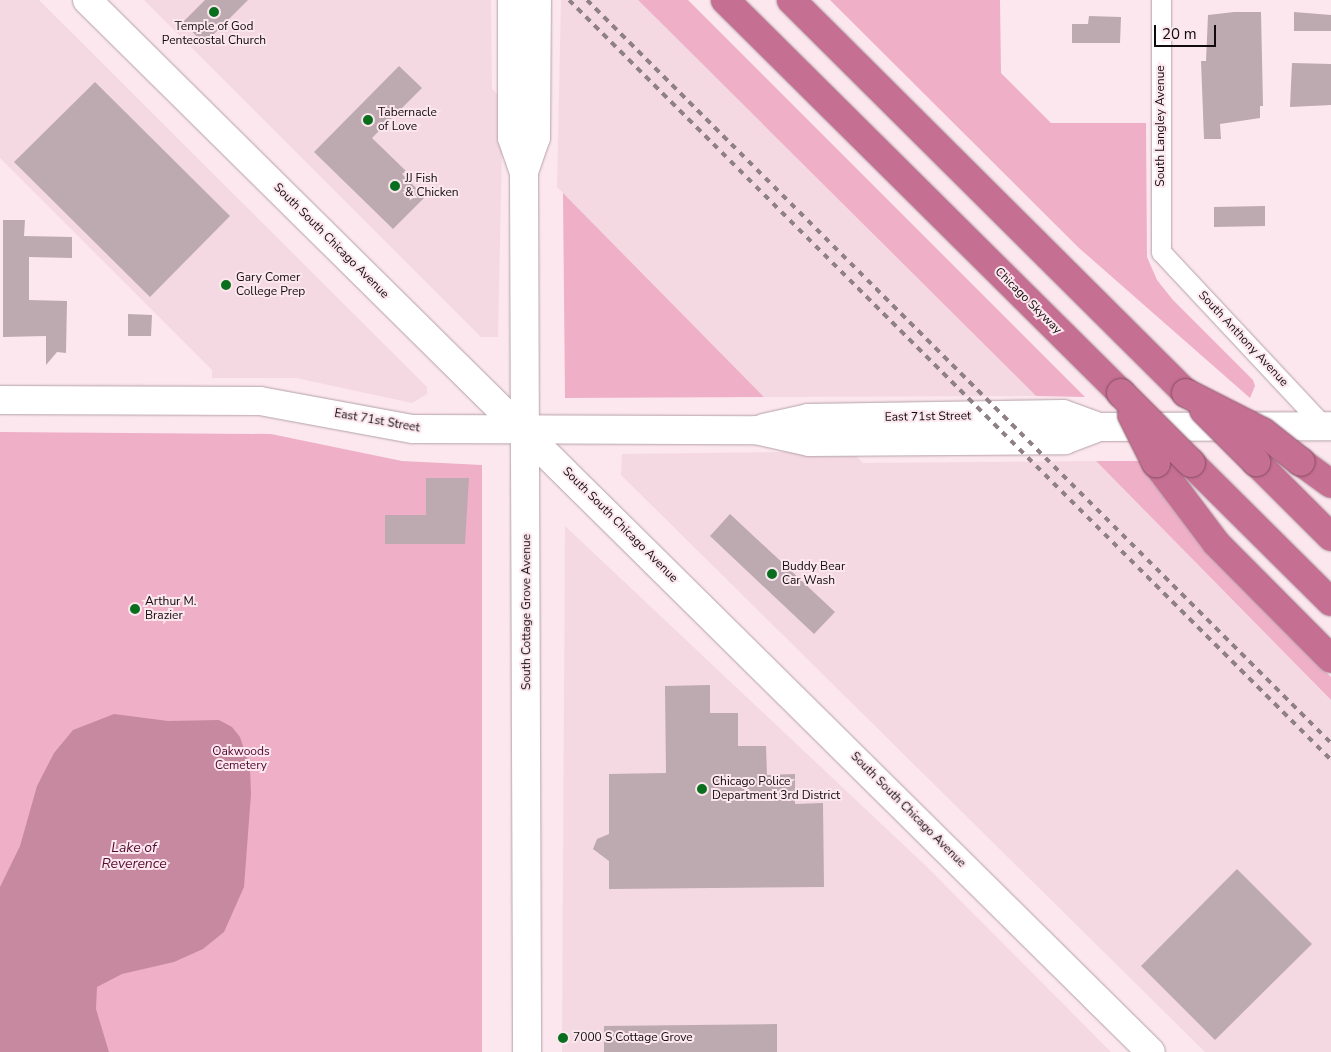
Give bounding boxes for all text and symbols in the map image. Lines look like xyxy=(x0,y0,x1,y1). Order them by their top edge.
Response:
marker: Temple of God Pentecostal Church xyxy=(208,6,220,18)
scale bar xyxy=(1156,15,1218,47)
place label: Temple of God Pentecostal Church xyxy=(162,20,266,48)
text: 20 m xyxy=(1162,24,1197,44)
street label: South Langley Avenue xyxy=(1154,65,1168,187)
place label: Tabernacle of Love xyxy=(378,106,437,134)
marker: Tabernacle of Love xyxy=(362,114,374,126)
place label: JJ Fish & Chicken xyxy=(405,172,459,200)
street label: South South Chicago Avenue xyxy=(270,180,392,302)
marker: JJ Fish & Chicken xyxy=(389,180,401,192)
street label: Chicago Skyway xyxy=(992,265,1064,337)
place label: Gary Comer College Prep xyxy=(236,271,305,299)
marker: Gary Comer College Prep xyxy=(220,279,232,291)
street label: South Anthony Avenue xyxy=(1195,288,1291,390)
street label: East 71st Street xyxy=(333,406,421,436)
street label: East 71st Street xyxy=(885,409,971,425)
street label: South South Chicago Avenue xyxy=(559,464,681,586)
street label: South Cottage Grove Avenue xyxy=(520,534,534,690)
place label: Buddy Bear Car Wash xyxy=(782,560,845,588)
marker: Buddy Bear Car Wash xyxy=(766,568,778,580)
place label: Arthur M. Brazier xyxy=(145,595,196,623)
marker: Arthur M. Brazier xyxy=(129,603,141,615)
park label: Oakwoods Cemetery xyxy=(212,745,270,773)
street label: South South Chicago Avenue xyxy=(847,749,969,871)
place label: Chicago Police Department 3rd District xyxy=(712,775,840,803)
marker: Chicago Police Department 3rd District xyxy=(696,783,708,795)
water label: Lake of Reverence xyxy=(101,840,167,872)
place label: 7000 S Cottage Grove xyxy=(573,1031,693,1045)
marker: 7000 S Cottage Grove xyxy=(557,1032,569,1044)

